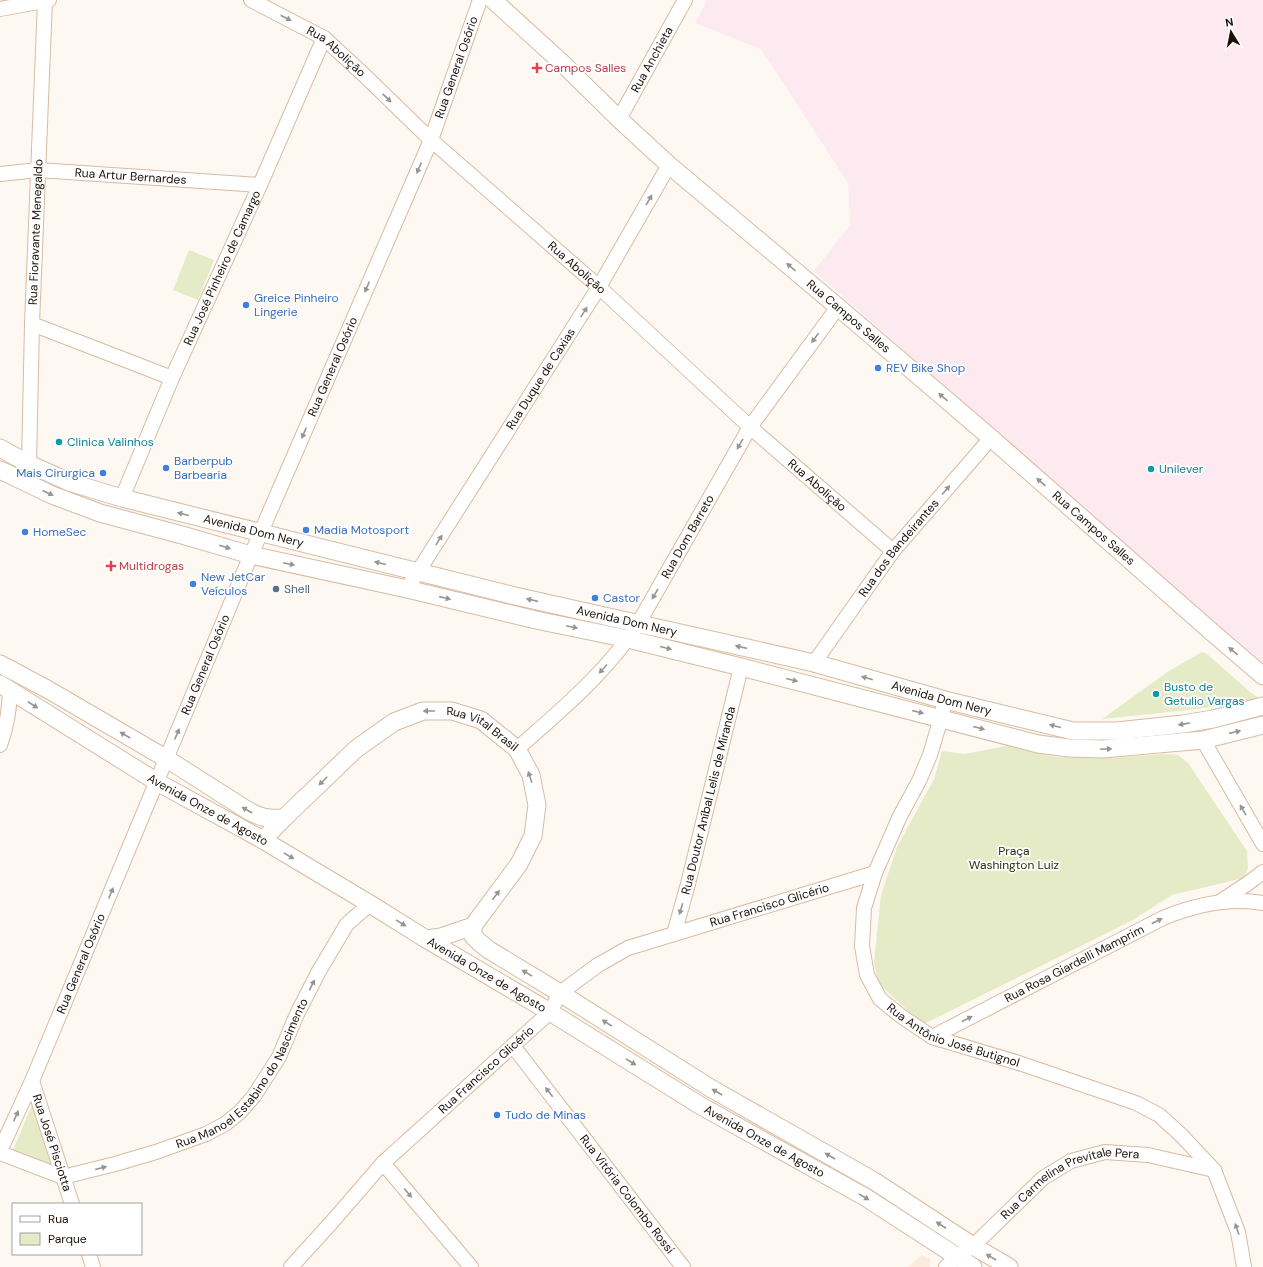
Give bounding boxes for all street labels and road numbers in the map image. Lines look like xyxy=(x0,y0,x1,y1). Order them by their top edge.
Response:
street label: Rua General Osório xyxy=(431,14,482,121)
street label: Rua Abolição xyxy=(304,22,369,80)
street label: Rua Anchieta xyxy=(627,24,677,95)
street label: Rua Fioravante Menegaldo xyxy=(25,159,47,305)
street label: Rua Artur Bernardes xyxy=(74,164,187,188)
street label: Rua José Pinheiro de Camargo xyxy=(180,188,264,348)
street label: Rua Abolição xyxy=(544,238,609,298)
street label: Rua Campos Salles xyxy=(803,276,894,356)
street label: Rua General Osório xyxy=(304,314,361,419)
street label: Rua Duque de Caxias xyxy=(502,325,579,433)
street label: Rua Abolição xyxy=(784,455,850,515)
street label: Rua Campos Salles xyxy=(1049,487,1138,569)
street label: Rua Dom Barreto xyxy=(658,492,718,581)
street label: Rua dos Bandeirantes xyxy=(855,496,943,600)
street label: Avenida Dom Nery xyxy=(202,511,306,551)
street label: Avenida Dom Nery xyxy=(575,602,679,640)
street label: Rua General Osório xyxy=(177,612,233,717)
street label: Avenida Dom Nery xyxy=(890,677,993,719)
street label: Rua Vital Brasil xyxy=(446,703,522,755)
street label: Rua Doutor Aníbal Lelis de Miranda xyxy=(677,705,739,896)
street label: Avenida Onze de Agosto xyxy=(144,770,271,849)
street label: Rua Francisco Glicério xyxy=(708,879,831,931)
street label: Rua General Osório xyxy=(53,911,109,1016)
street label: Rua Rosa Giardelli Mamprim xyxy=(1002,921,1147,1006)
street label: Avenida Onze de Agosto xyxy=(424,933,549,1016)
street label: Rua Manoel Estabino do Nascimento xyxy=(174,995,312,1152)
street label: Rua Antônio José Butignol xyxy=(883,1000,1022,1071)
street label: Rua Francisco Glicério xyxy=(435,1022,538,1117)
street label: Rua José Pisciotta xyxy=(29,1092,75,1194)
street label: Avenida Onze de Agosto xyxy=(701,1101,828,1181)
street label: Rua Vitória Colombo Rossi xyxy=(576,1131,678,1257)
street label: Rua Carmelina Previtale Pera xyxy=(997,1144,1140,1223)

